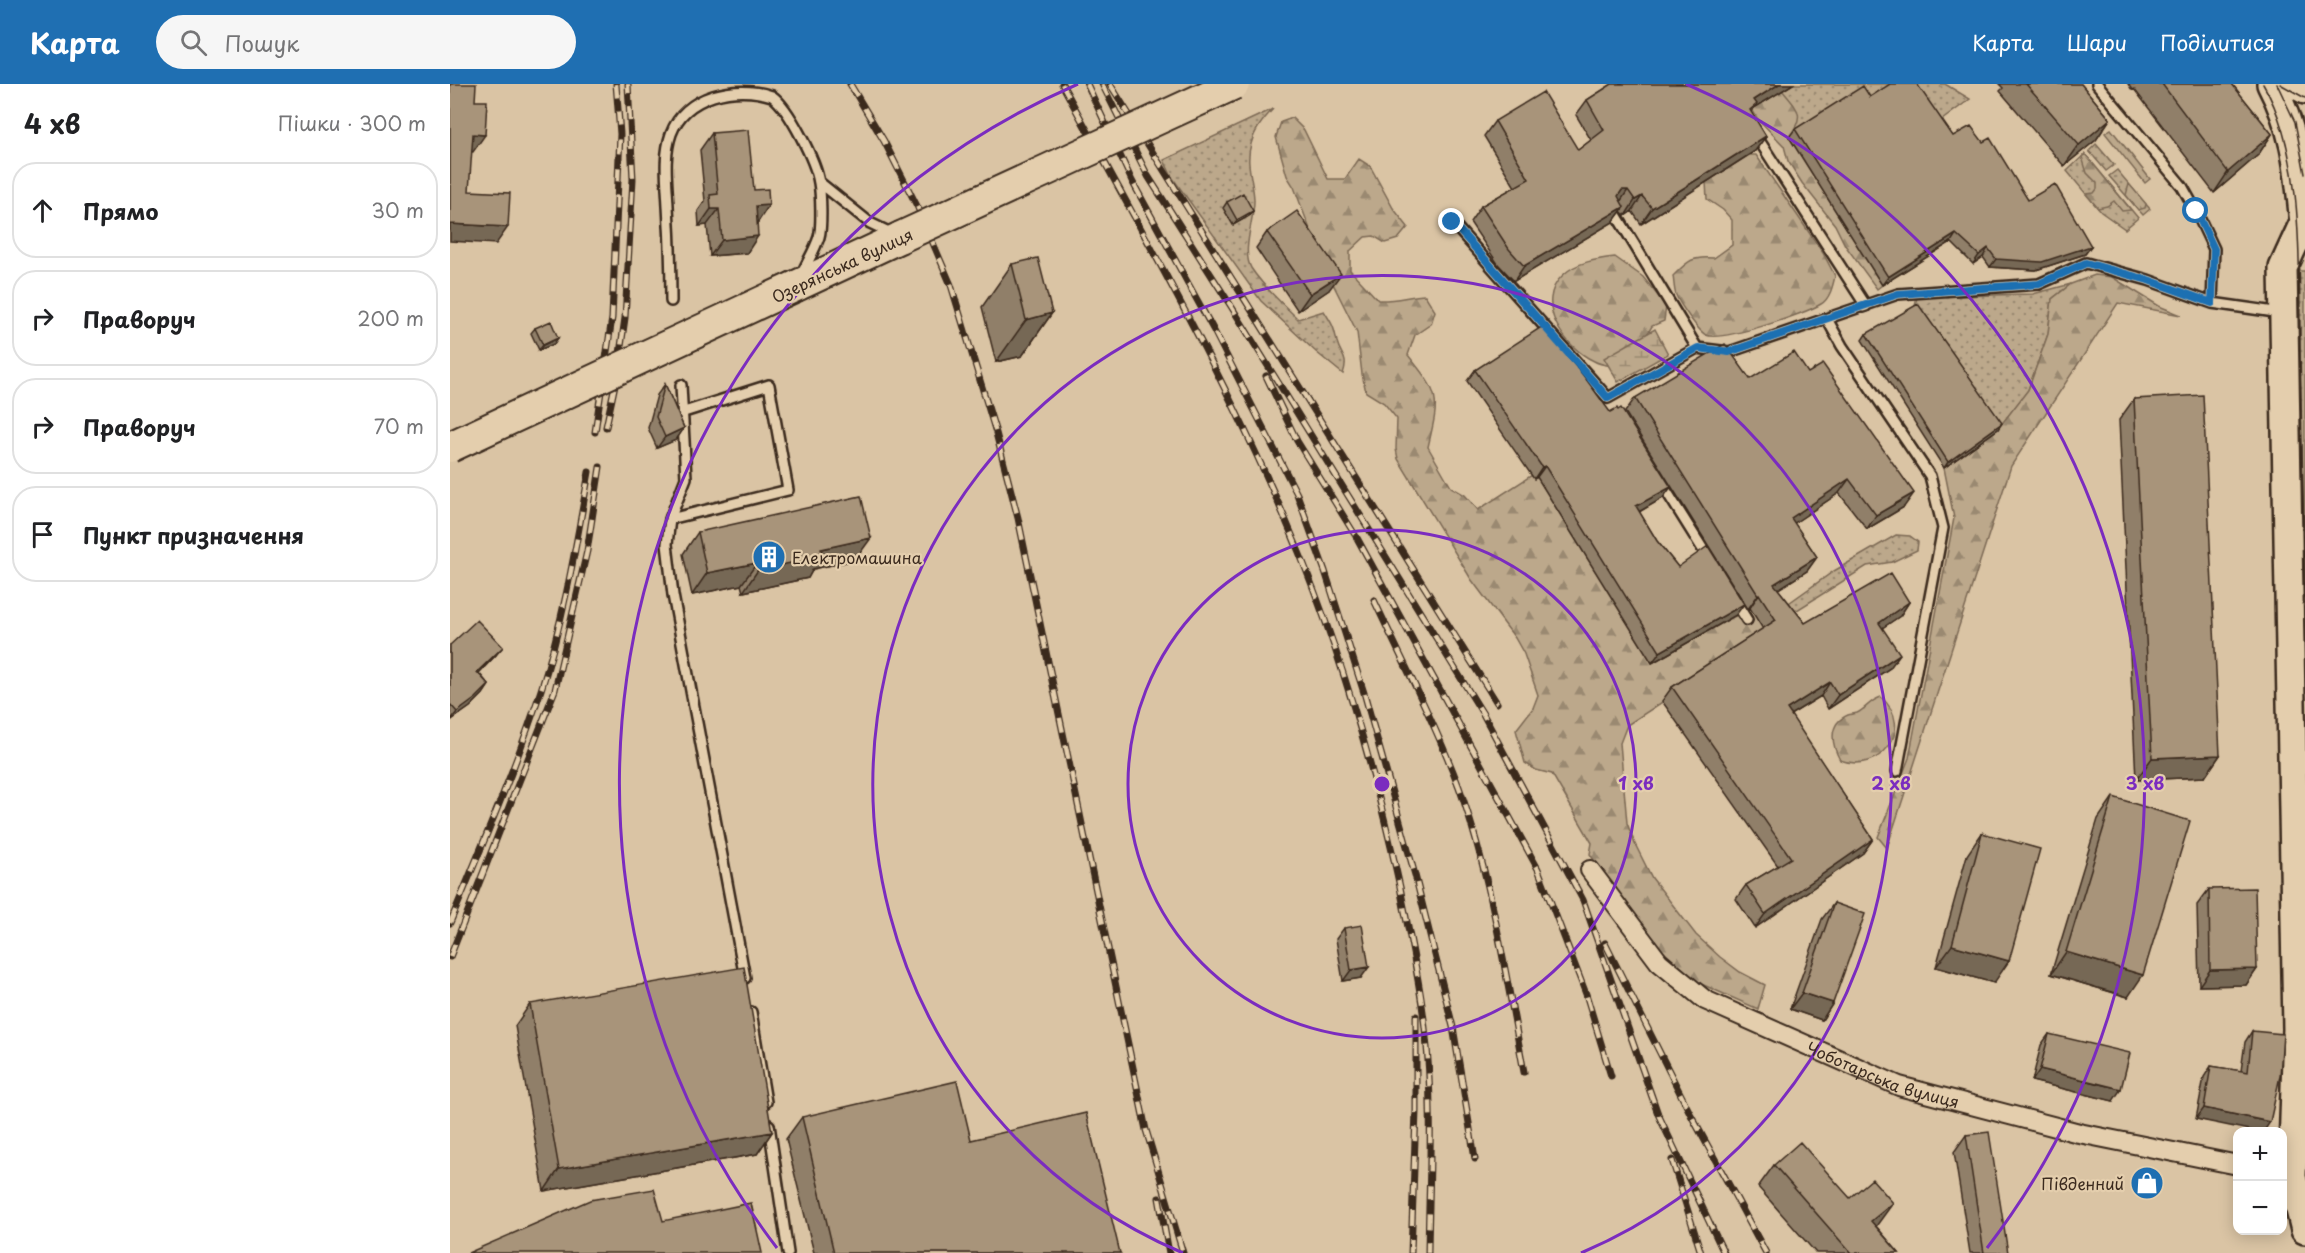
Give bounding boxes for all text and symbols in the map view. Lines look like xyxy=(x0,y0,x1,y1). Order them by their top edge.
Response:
search box xyxy=(156,15,576,69)
text: Карта xyxy=(30,21,120,64)
icon: search xyxy=(177,26,210,59)
text: Пошук xyxy=(225,26,299,59)
text: Карта xyxy=(1972,26,2034,58)
text: Шари xyxy=(2067,26,2127,58)
text: Поділитися xyxy=(2160,26,2275,58)
text: 4 хв xyxy=(24,104,80,143)
text: Пішки · 300 m xyxy=(278,108,426,138)
icon: ahead xyxy=(26,194,59,227)
text: Прямо xyxy=(83,194,158,227)
text: 30 m xyxy=(371,195,424,225)
route start xyxy=(2182,197,2208,223)
route end xyxy=(1438,208,1464,234)
street label: Озерянська вулиця xyxy=(767,222,917,308)
icon: right xyxy=(26,302,59,335)
text: Праворуч xyxy=(83,302,196,335)
text: 200 m xyxy=(357,303,424,333)
icon: right xyxy=(26,410,59,443)
text: Праворуч xyxy=(83,410,196,443)
text: 70 m xyxy=(374,411,424,441)
icon: arrive xyxy=(26,518,59,551)
text: Пункт призначення xyxy=(83,518,304,551)
building icon: Електромашина xyxy=(751,539,787,575)
place label: Електромашина xyxy=(792,545,922,569)
text: 1 хв xyxy=(1618,769,1654,796)
text: 2 хв xyxy=(1871,769,1911,796)
text: 3 хв xyxy=(2126,769,2164,796)
centre of rings xyxy=(1372,774,1392,794)
street label: Чоботарська вулиця xyxy=(1803,1035,1962,1113)
map controls xyxy=(2233,1127,2287,1235)
button: + xyxy=(2233,1127,2287,1181)
shop icon: Південний xyxy=(2129,1165,2165,1201)
place label: Південний xyxy=(2041,1171,2124,1195)
button: − xyxy=(2233,1181,2287,1235)

